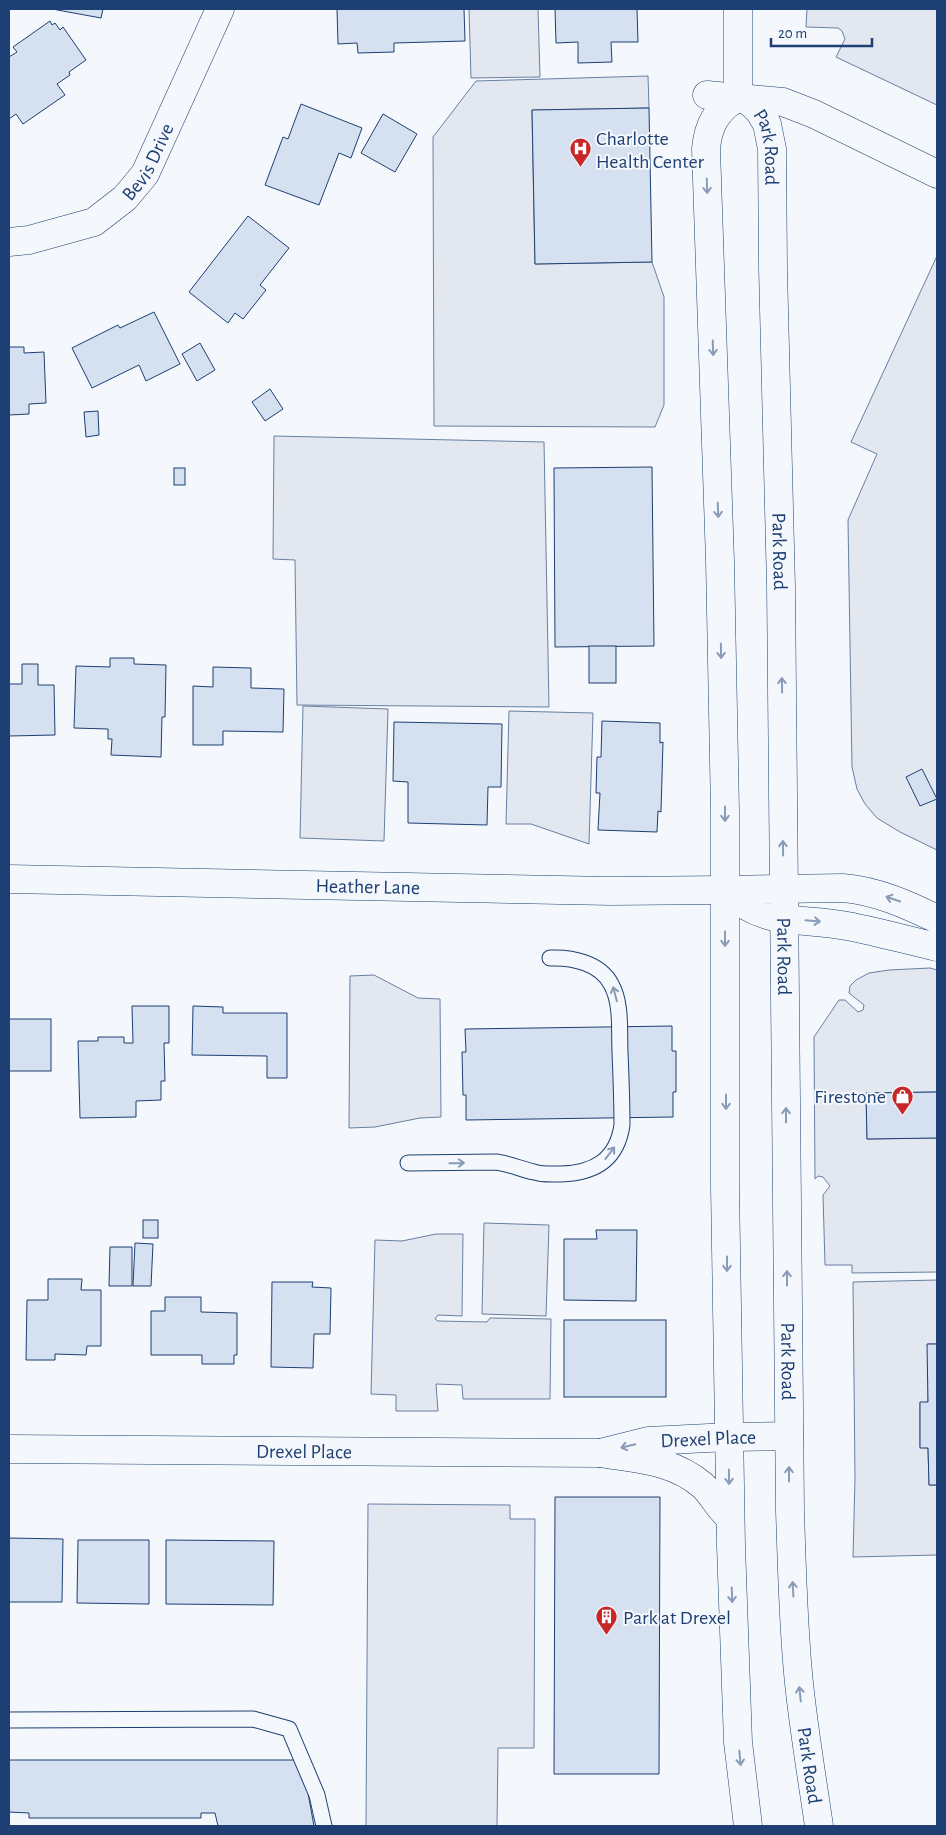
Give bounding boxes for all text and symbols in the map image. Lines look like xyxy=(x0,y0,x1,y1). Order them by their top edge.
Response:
scale bar xyxy=(771,15,872,47)
text: 20 m xyxy=(778,26,807,41)
street label: Park Road xyxy=(749,106,781,185)
street label: Bevis Drive xyxy=(118,120,178,205)
place label: Charlotte Health Center xyxy=(596,129,705,172)
hospital icon: Charlotte Health Center xyxy=(568,137,592,168)
one-way arrow xyxy=(703,177,712,193)
one-way arrow xyxy=(708,340,718,356)
one-way arrow xyxy=(714,502,723,518)
street label: Park Road xyxy=(768,512,790,591)
one-way arrow xyxy=(716,643,726,659)
one-way arrow xyxy=(777,678,786,694)
one-way arrow xyxy=(720,806,730,822)
one-way arrow xyxy=(778,840,788,856)
street label: Heather Lane xyxy=(315,876,420,898)
one-way arrow xyxy=(886,894,901,903)
street label: Park Road xyxy=(773,917,794,995)
one-way arrow xyxy=(804,917,820,926)
one-way arrow xyxy=(720,930,730,947)
one-way arrow xyxy=(609,987,619,1003)
shop icon: Firestone xyxy=(890,1084,914,1115)
place label: Firestone xyxy=(814,1087,886,1107)
one-way arrow xyxy=(721,1093,731,1109)
one-way arrow xyxy=(781,1108,791,1124)
one-way arrow xyxy=(605,1147,616,1160)
one-way arrow xyxy=(448,1158,464,1167)
one-way arrow xyxy=(722,1256,732,1272)
one-way arrow xyxy=(782,1270,792,1286)
street label: Park Road xyxy=(777,1322,798,1400)
street label: Drexel Place xyxy=(660,1428,756,1451)
one-way arrow xyxy=(620,1441,636,1451)
street label: Drexel Place xyxy=(256,1442,352,1462)
one-way arrow xyxy=(784,1466,794,1482)
one-way arrow xyxy=(724,1468,734,1485)
one-way arrow xyxy=(788,1582,797,1598)
one-way arrow xyxy=(728,1587,737,1603)
building icon: Park at Drexel xyxy=(595,1605,619,1636)
place label: Park at Drexel xyxy=(623,1608,731,1628)
one-way arrow xyxy=(795,1686,805,1702)
street label: Park Road xyxy=(793,1726,825,1805)
one-way arrow xyxy=(735,1749,745,1765)

